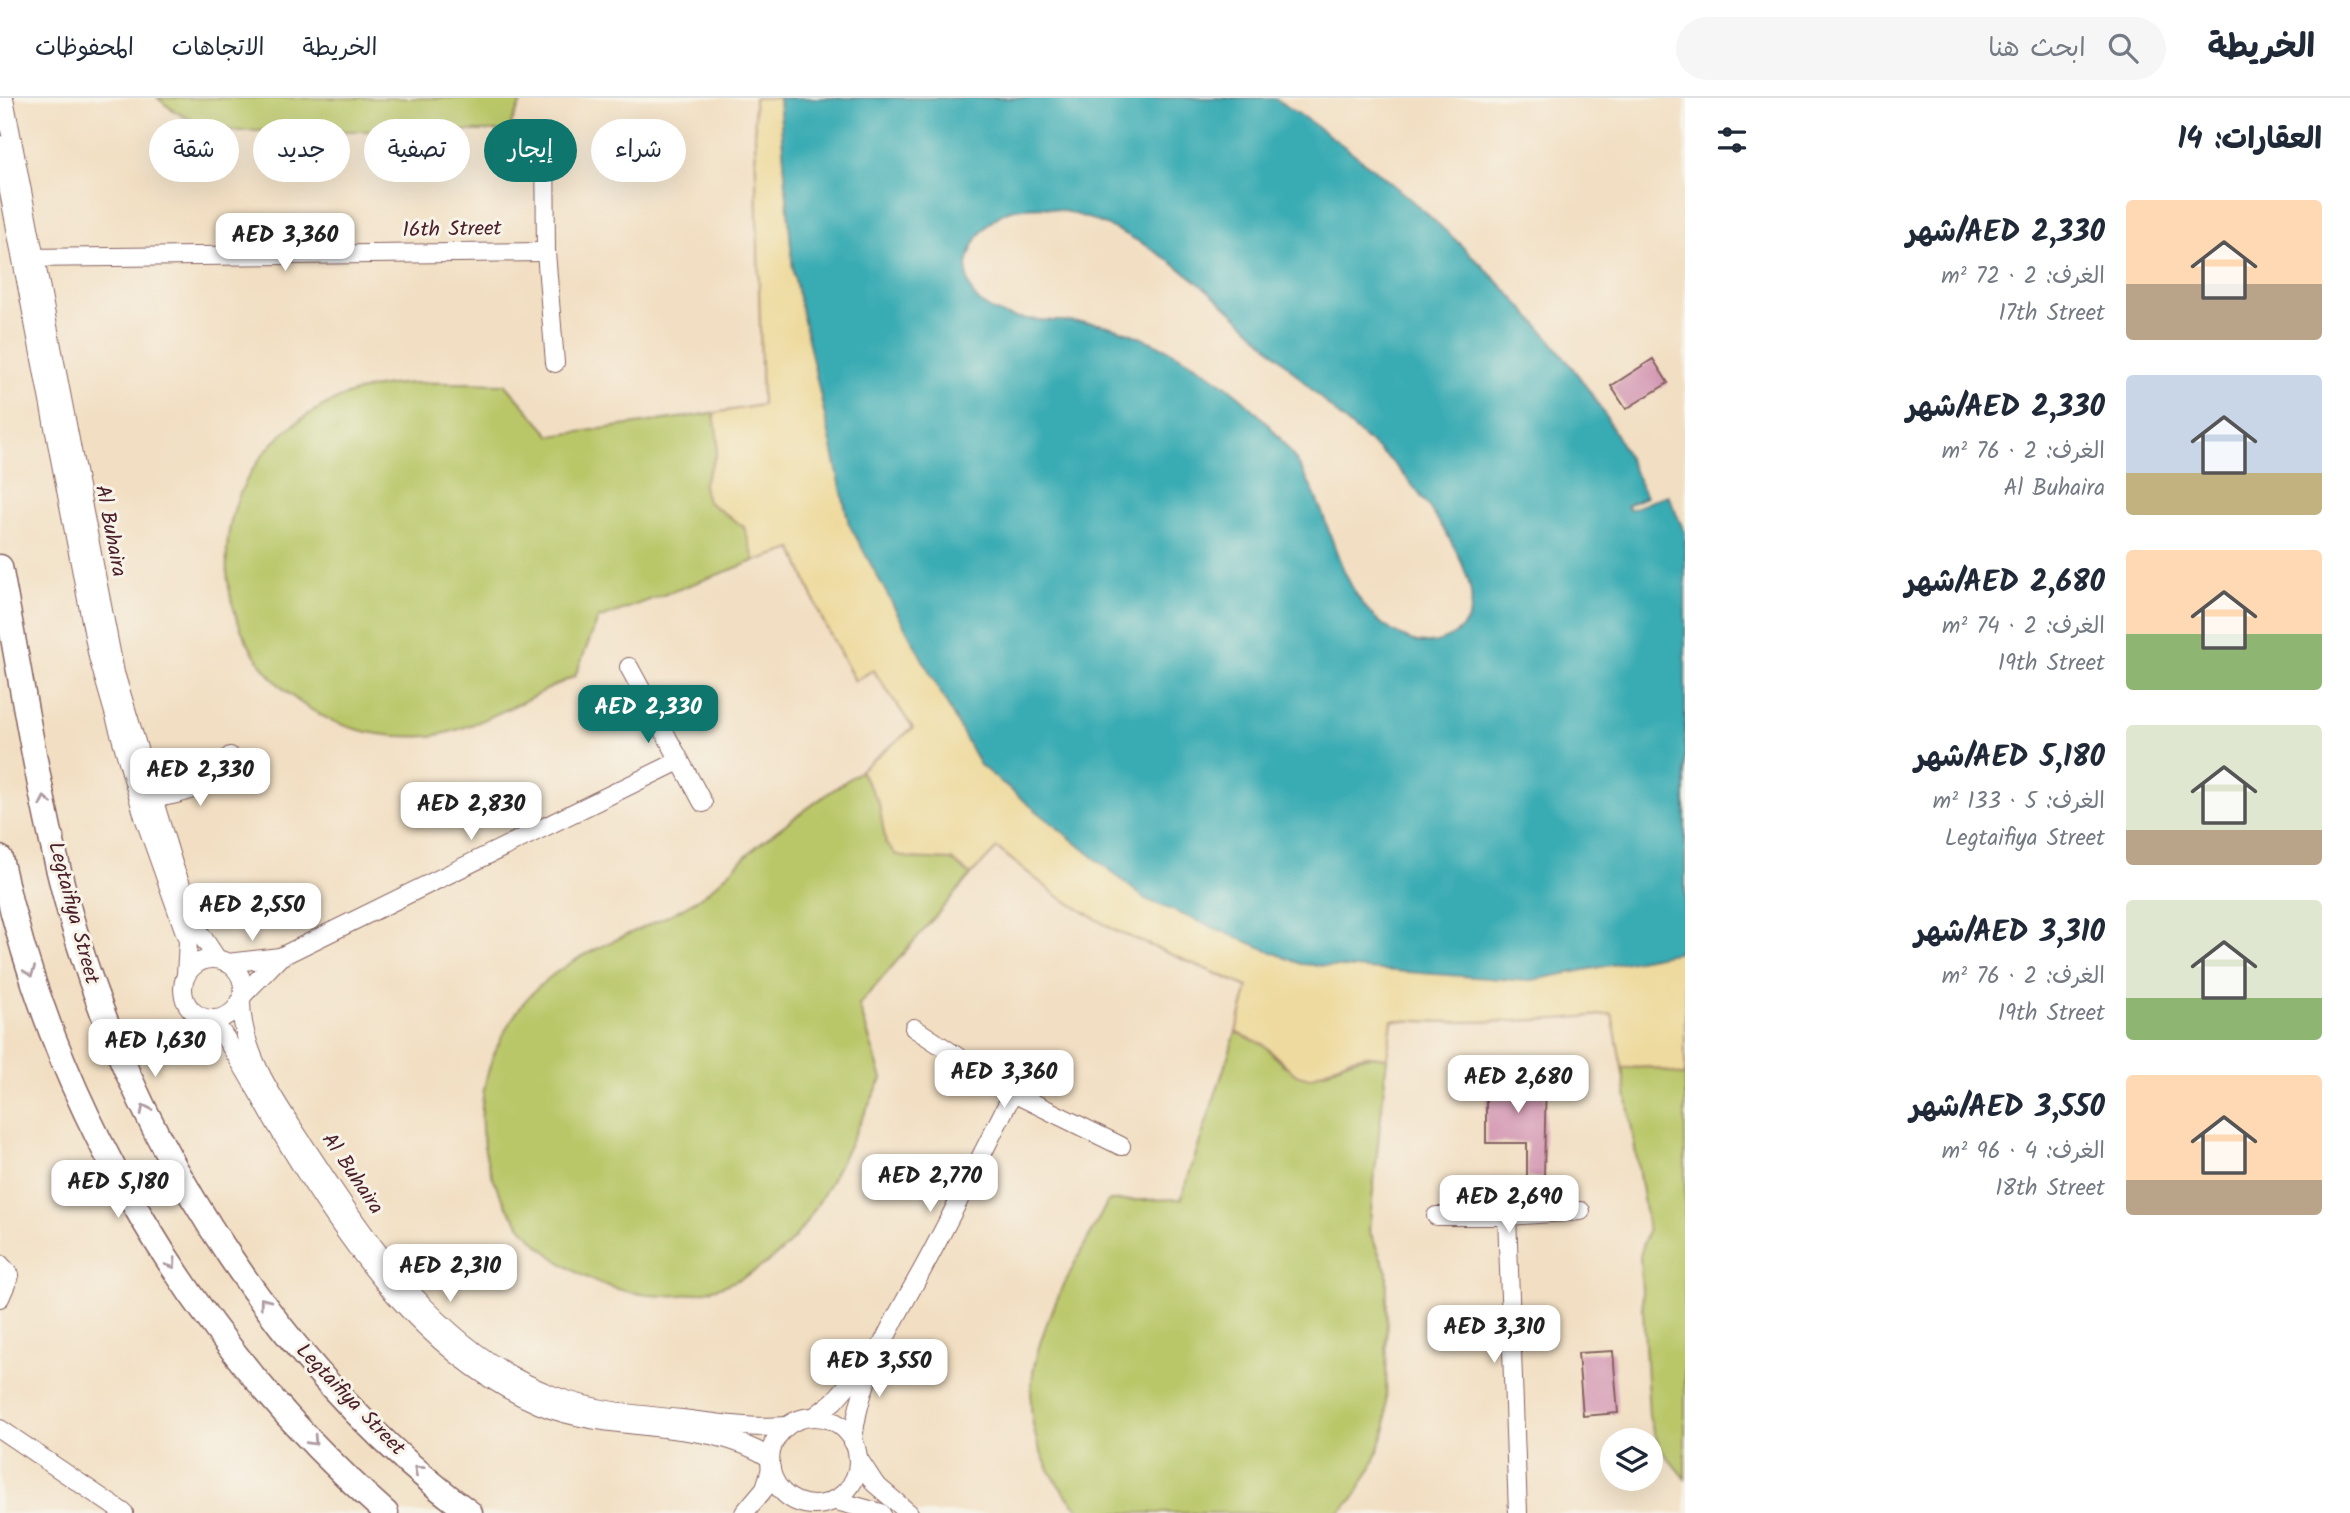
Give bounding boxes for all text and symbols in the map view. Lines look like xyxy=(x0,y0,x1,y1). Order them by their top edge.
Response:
search box xyxy=(1676,17,2166,80)
text: الخريطة xyxy=(2208,22,2315,75)
text: ابحث هنا xyxy=(1988,28,2086,70)
text: المحفوظات xyxy=(35,29,134,68)
text: الاتجاهات xyxy=(172,29,265,68)
text: الخريطة xyxy=(303,29,377,68)
icon: search xyxy=(2104,29,2142,67)
text: العقارات: 14 xyxy=(2177,116,2322,164)
chip: شقة xyxy=(149,119,239,182)
chip: جديد xyxy=(253,119,350,182)
chip: تصفية xyxy=(364,119,470,182)
chip: إيجار xyxy=(484,119,577,182)
chip: شراء xyxy=(591,119,686,182)
icon: filters xyxy=(1713,121,1751,159)
text: AED 2,330/شهر xyxy=(1906,209,2105,257)
street label: 16th Street xyxy=(402,213,503,247)
pin: AED 3,360 xyxy=(205,214,365,273)
text: AED 3,360 xyxy=(232,218,338,254)
icon: home xyxy=(2182,228,2266,312)
text: الغرف: 2 · 72 m² xyxy=(1941,259,2105,295)
text: 17th Street xyxy=(1998,296,2105,332)
text: AED 2,330/شهر xyxy=(1906,384,2105,432)
icon: home xyxy=(2182,403,2266,487)
text: الغرف: 2 · 76 m² xyxy=(1942,434,2105,470)
text: Al Buhaira xyxy=(2003,471,2105,507)
street label: Al Buhaira xyxy=(85,482,135,580)
text: AED 2,680/شهر xyxy=(1905,559,2105,607)
icon: home xyxy=(2182,578,2266,662)
text: الغرف: 2 · 74 m² xyxy=(1942,609,2105,645)
text: 19th Street xyxy=(1998,646,2105,682)
pin: AED 2,330 xyxy=(568,686,728,745)
text: AED 2,330 xyxy=(594,690,702,726)
text: AED 5,180/شهر xyxy=(1915,734,2105,782)
pin: AED 2,330 xyxy=(120,748,280,808)
text: AED 2,330 xyxy=(146,753,254,789)
icon: home xyxy=(2182,753,2266,837)
pin: AED 2,830 xyxy=(391,782,551,842)
text: الغرف: 5 · 133 m² xyxy=(1933,784,2105,820)
text: AED 2,830 xyxy=(417,787,525,823)
one-way arrow xyxy=(39,795,54,807)
text: Legtaifiya Street xyxy=(1945,821,2105,857)
street label: Legtaifiya Street xyxy=(38,838,108,989)
pin: AED 2,550 xyxy=(172,884,332,943)
text: AED 2,550 xyxy=(199,888,305,924)
text: AED 3,310/شهر xyxy=(1915,909,2105,957)
icon: home xyxy=(2182,928,2266,1012)
text: الغرف: 2 · 76 m² xyxy=(1942,959,2105,995)
one-way arrow xyxy=(22,965,36,977)
text: 19th Street xyxy=(1998,996,2105,1032)
pin: AED 1,630 xyxy=(75,1020,235,1079)
text: AED 1,630 xyxy=(104,1024,206,1060)
pin: AED 3,360 xyxy=(924,1051,1084,1110)
text: AED 3,360 xyxy=(951,1055,1057,1091)
pin: AED 2,680 xyxy=(1438,1056,1598,1115)
text: AED 2,680 xyxy=(1464,1060,1572,1096)
text: AED 3,550/شهر xyxy=(1910,1084,2105,1132)
icon: home xyxy=(2182,1103,2266,1187)
one-way arrow xyxy=(139,1104,153,1116)
street label: Al Buhaira xyxy=(312,1126,392,1222)
text: الغرف: 4 · 96 m² xyxy=(1942,1134,2105,1170)
pin: AED 2,770 xyxy=(850,1154,1010,1214)
text: AED 2,770 xyxy=(878,1159,982,1195)
pin: AED 5,180 xyxy=(38,1160,198,1220)
text: AED 5,180 xyxy=(67,1165,169,1201)
text: 18th Street xyxy=(1995,1171,2105,1207)
pin: AED 2,690 xyxy=(1429,1176,1589,1235)
text: AED 2,690 xyxy=(1456,1180,1562,1216)
pin: AED 2,310 xyxy=(370,1244,530,1304)
text: AED 2,310 xyxy=(399,1249,501,1285)
one-way arrow xyxy=(163,1256,176,1269)
one-way arrow xyxy=(260,1297,273,1310)
pin: AED 3,310 xyxy=(1414,1306,1574,1365)
text: AED 3,310 xyxy=(1443,1310,1545,1346)
street label: Legtaifiya Street xyxy=(287,1336,413,1465)
pin: AED 3,550 xyxy=(799,1340,959,1399)
text: AED 3,550 xyxy=(826,1344,932,1380)
map controls xyxy=(1600,1428,1663,1491)
button: layers xyxy=(1600,1428,1663,1491)
one-way arrow xyxy=(305,1433,318,1446)
one-way arrow xyxy=(413,1465,426,1478)

